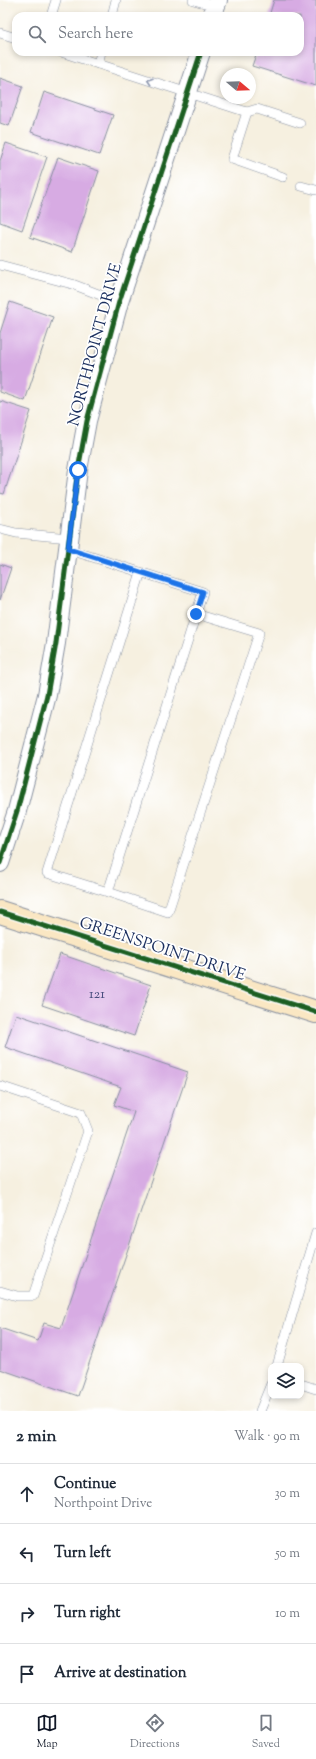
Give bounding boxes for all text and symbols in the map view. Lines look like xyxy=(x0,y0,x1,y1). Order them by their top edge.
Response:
search box xyxy=(12,12,304,56)
icon: search xyxy=(26,23,48,45)
text: Search here xyxy=(58,24,133,45)
north arrow xyxy=(220,68,256,104)
one-way arrow xyxy=(147,77,154,86)
street label: NORTHPOINT DRIVE xyxy=(63,261,129,429)
route start xyxy=(69,461,87,479)
route end xyxy=(187,605,205,623)
street label: GREENSPOINT DRIVE xyxy=(76,912,248,988)
house number: 121 xyxy=(89,985,105,1005)
map controls xyxy=(268,1363,304,1399)
button: layers xyxy=(268,1363,304,1399)
text: 2 min xyxy=(16,1425,57,1449)
text: Walk · 90 m xyxy=(234,1428,300,1446)
text: Continue xyxy=(54,1474,116,1495)
icon: ahead xyxy=(16,1483,38,1505)
text: 30 m xyxy=(274,1485,300,1503)
text: Northpoint Drive xyxy=(54,1495,152,1513)
icon: left xyxy=(16,1543,38,1565)
text: Turn left xyxy=(54,1543,111,1564)
text: 50 m xyxy=(275,1545,300,1563)
icon: right xyxy=(16,1603,38,1625)
text: Turn right xyxy=(54,1603,120,1624)
text: 10 m xyxy=(275,1605,300,1623)
icon: arrive xyxy=(16,1663,38,1685)
text: Arrive at destination xyxy=(54,1663,187,1684)
tab: Map xyxy=(36,1712,58,1752)
tab: Directions xyxy=(130,1712,180,1752)
tab: Saved xyxy=(252,1712,280,1752)

